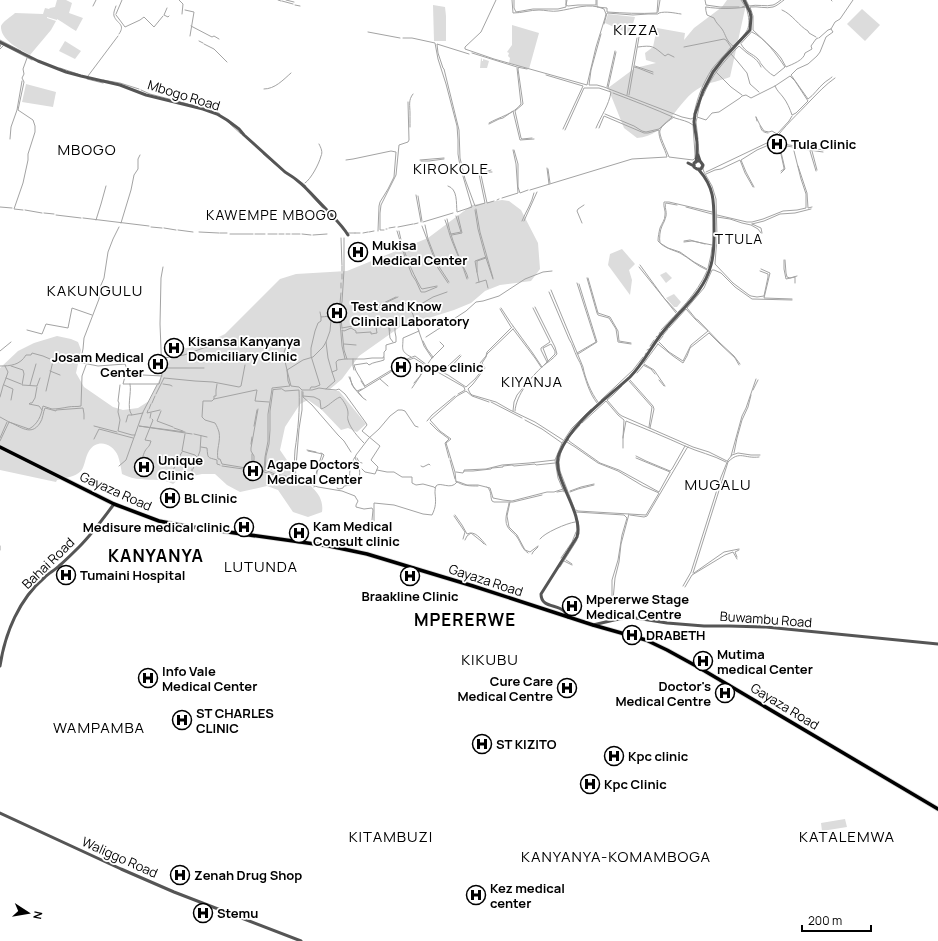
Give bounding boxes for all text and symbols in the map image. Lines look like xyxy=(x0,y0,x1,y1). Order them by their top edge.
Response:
district label: KIZZA xyxy=(613,19,659,40)
street label: Mbogo Road xyxy=(145,75,223,115)
hospital icon: Tula Clinic xyxy=(766,133,788,155)
place label: Tula Clinic xyxy=(791,135,857,153)
district label: MBOGO xyxy=(57,139,117,160)
district label: KIROKOLE xyxy=(413,158,489,179)
district label: KAWEMPE MBOGO xyxy=(206,205,338,224)
district label: TTULA xyxy=(715,229,763,248)
place label: Mukisa Medical Center xyxy=(372,236,467,269)
hospital icon: Mukisa Medical Center xyxy=(347,241,369,263)
district label: KAKUNGULU xyxy=(47,280,143,301)
place label: Test and Know Clinical Laboratory xyxy=(351,297,470,330)
hospital icon: Test and Know Clinical Laboratory xyxy=(326,302,348,324)
place label: Kisansa Kanyanya Domiciliary Clinic xyxy=(188,332,301,365)
hospital icon: Kisansa Kanyanya Domiciliary Clinic xyxy=(163,337,185,359)
place label: Josam Medical Center xyxy=(52,348,144,381)
hospital icon: Josam Medical Center xyxy=(147,353,169,375)
hospital icon: hope clinic xyxy=(390,356,412,378)
place label: hope clinic xyxy=(415,358,484,376)
district label: KIYANJA xyxy=(501,371,563,392)
place label: Unique Clinic xyxy=(158,451,203,484)
place label: Agape Doctors Medical Center xyxy=(267,455,362,488)
hospital icon: Unique Clinic xyxy=(133,456,155,478)
hospital icon: Agape Doctors Medical Center xyxy=(242,460,264,482)
street label: Gayaza Road xyxy=(77,467,155,515)
district label: MUGALU xyxy=(684,474,752,495)
hospital icon: BL Clinic xyxy=(159,487,181,509)
place label: BL Clinic xyxy=(184,489,238,507)
hospital icon: Medisure medical clinic xyxy=(233,516,255,538)
place label: Kam Medical Consult clinic xyxy=(313,517,400,550)
place label: Medisure medical clinic xyxy=(83,518,231,536)
hospital icon: Kam Medical Consult clinic xyxy=(288,522,310,544)
street label: Bahai Road xyxy=(18,533,78,593)
district label: KANYANYA xyxy=(108,544,204,567)
district label: LUTUNDA xyxy=(224,556,298,577)
street label: Gayaza Road xyxy=(447,560,525,600)
hospital icon: Tumaini Hospital xyxy=(55,564,77,586)
hospital icon: Braakline Clinic xyxy=(399,565,421,587)
place label: Tumaini Hospital xyxy=(80,566,185,584)
place label: Braakline Clinic xyxy=(361,587,459,605)
place label: Mpererwe Stage Medical Centre xyxy=(586,590,689,623)
hospital icon: Mpererwe Stage Medical Centre xyxy=(561,595,583,617)
street label: Buwambu Road xyxy=(719,607,813,631)
district label: MPERERWE xyxy=(414,608,516,631)
hospital icon: DRABETH xyxy=(621,624,643,646)
place label: DRABETH xyxy=(646,626,705,644)
place label: Mutima medical Center xyxy=(717,645,813,678)
district label: KIKUBU xyxy=(461,649,519,670)
hospital icon: Mutima medical Center xyxy=(692,650,714,672)
place label: Info Vale Medical Center xyxy=(162,662,257,695)
hospital icon: Info Vale Medical Center xyxy=(137,667,159,689)
place label: Cure Care Medical Centre xyxy=(457,672,553,705)
hospital icon: Cure Care Medical Centre xyxy=(556,677,578,699)
place label: Doctor's Medical Centre xyxy=(615,677,711,710)
street label: Gayaza Road xyxy=(747,678,823,734)
hospital icon: Doctor's Medical Centre xyxy=(714,682,736,704)
place label: ST CHARLES CLINIC xyxy=(196,704,274,737)
hospital icon: ST CHARLES CLINIC xyxy=(171,709,193,731)
district label: WAMPAMBA xyxy=(53,717,145,738)
hospital icon: ST KIZITO xyxy=(471,733,493,755)
place label: ST KIZITO xyxy=(496,735,557,753)
hospital icon: Kpc clinic xyxy=(603,745,625,767)
place label: Kpc clinic xyxy=(628,747,689,765)
hospital icon: Kpc Clinic xyxy=(579,773,601,795)
place label: Kpc Clinic xyxy=(604,775,667,793)
district label: KITAMBUZI xyxy=(349,826,433,847)
district label: KATALEMWA xyxy=(799,826,895,847)
street label: Waliggo Road xyxy=(79,832,161,882)
district label: KANYANYA-KOMAMBOGA xyxy=(521,846,711,867)
hospital icon: Zenah Drug Shop xyxy=(169,864,191,886)
place label: Zenah Drug Shop xyxy=(194,866,302,884)
place label: Kez medical center xyxy=(490,879,565,912)
hospital icon: Kez medical center xyxy=(465,884,487,906)
north arrow xyxy=(8,893,48,933)
hospital icon: Stemu xyxy=(192,902,214,924)
place label: Stemu xyxy=(217,904,258,922)
scale bar xyxy=(802,907,871,933)
text: N xyxy=(30,910,46,921)
text: 200 m xyxy=(808,912,842,929)

